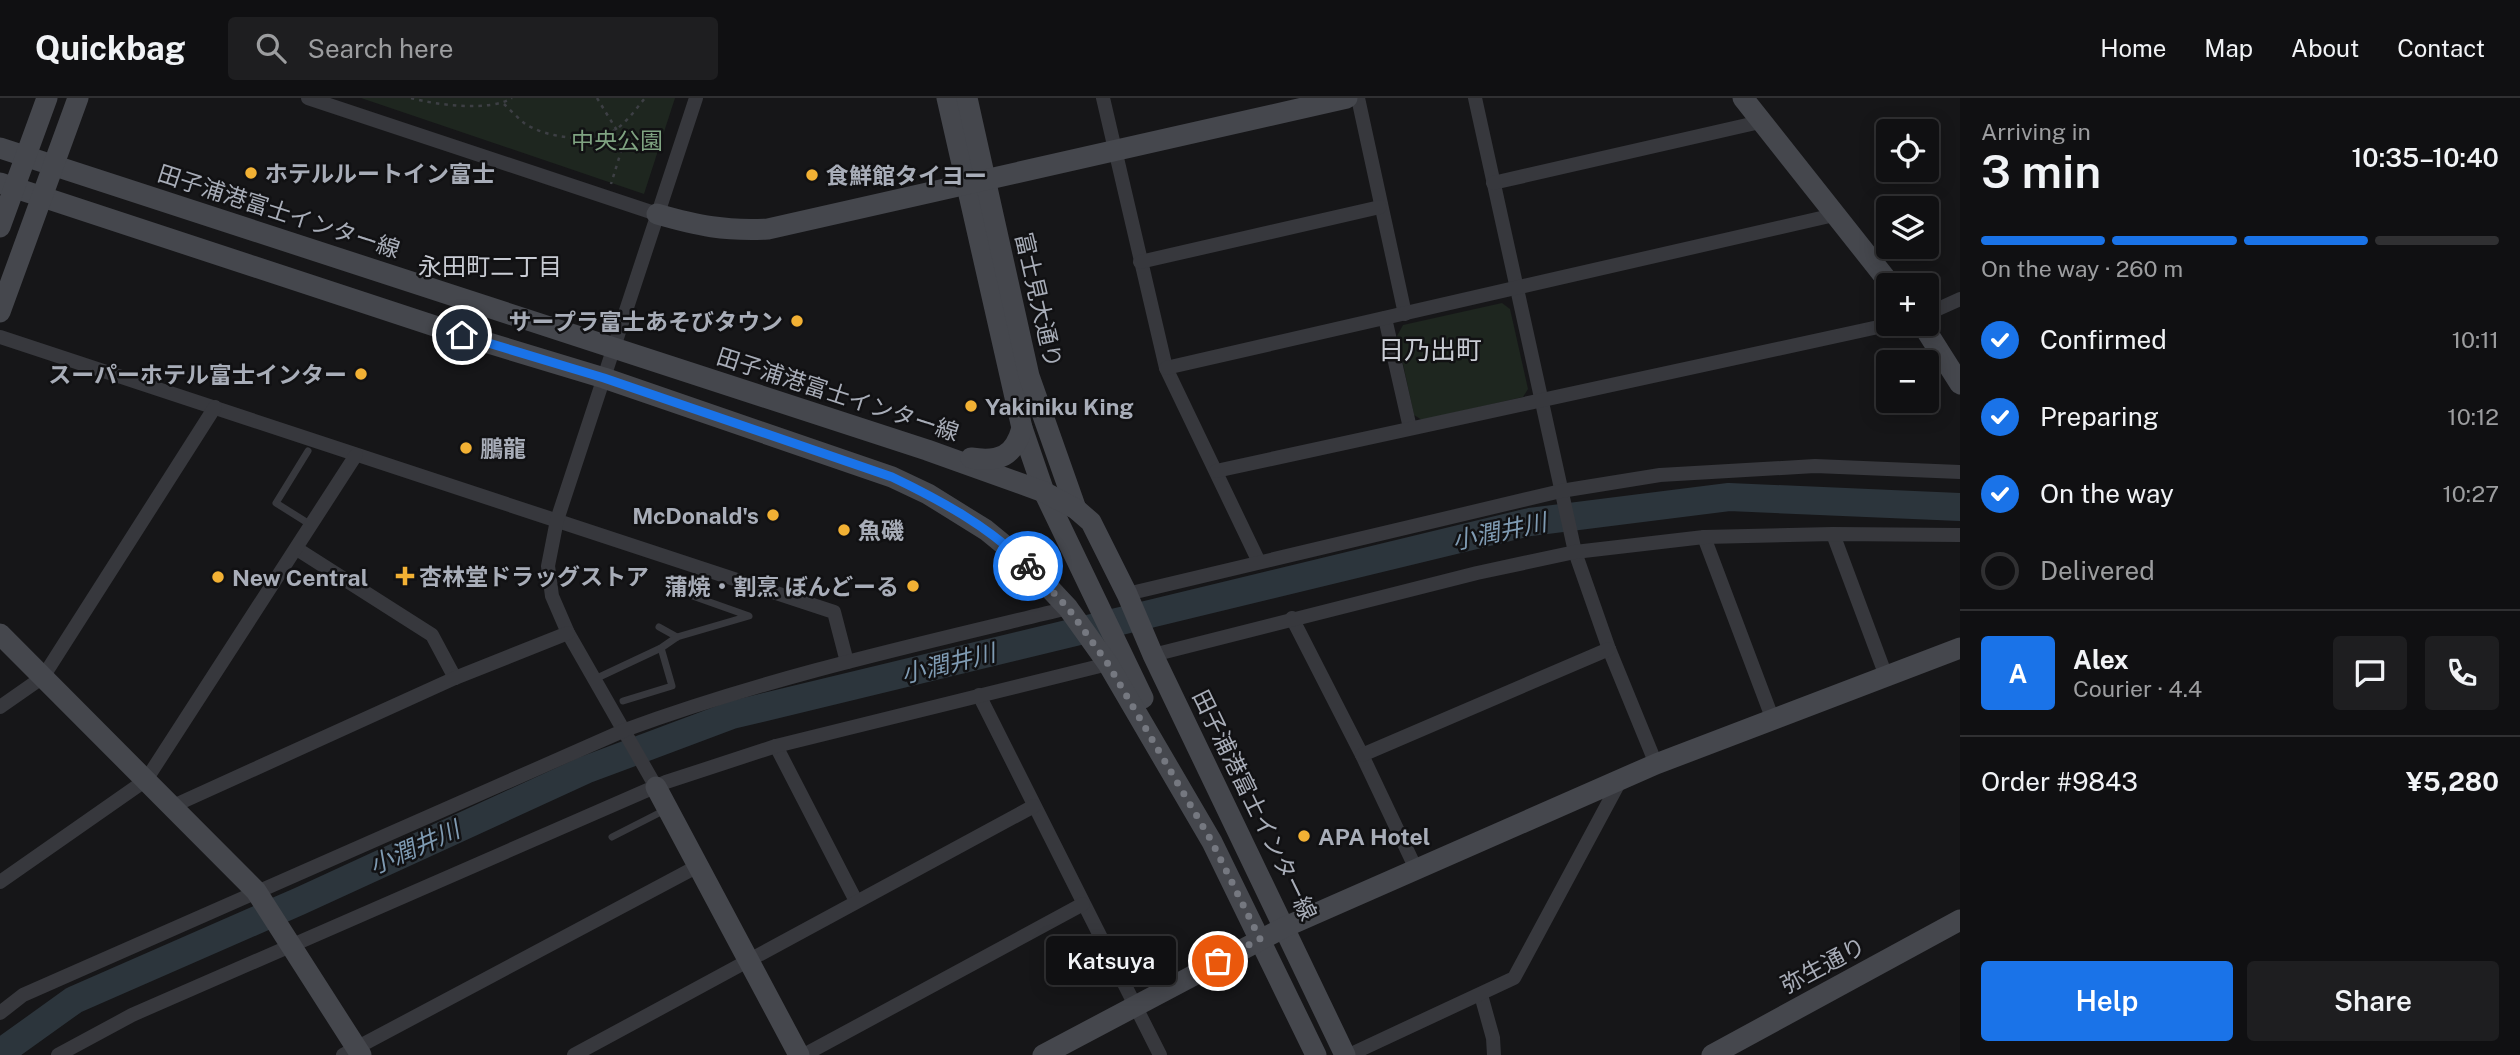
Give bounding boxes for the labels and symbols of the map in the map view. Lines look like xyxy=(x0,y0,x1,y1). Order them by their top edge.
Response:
park label: 中央公園 xyxy=(571,127,663,154)
street label: 田子浦港富士インター線 xyxy=(155,159,403,263)
place label: ホテルルートイン富士 xyxy=(265,160,495,187)
place label: 食鮮館タイヨー xyxy=(826,162,987,189)
marker: ホテルルートイン富士 xyxy=(243,165,259,181)
marker: 食鮮館タイヨー xyxy=(804,167,820,183)
street label: 富士見大通り xyxy=(1010,230,1068,370)
district label: 永田町二丁目 xyxy=(418,252,562,280)
pin xyxy=(432,305,492,365)
place label: サープラ富士あそびタウン xyxy=(508,308,783,335)
marker: サープラ富士あそびタウン xyxy=(789,313,805,329)
district label: 日乃出町 xyxy=(1378,334,1482,365)
street label: 田子浦港富士インター線 xyxy=(714,342,962,446)
place label: スーパーホテル富士インター xyxy=(48,361,347,388)
marker: スーパーホテル富士インター xyxy=(353,366,369,382)
place label: Yakiniku King xyxy=(985,393,1134,420)
marker: Yakiniku King xyxy=(963,398,979,414)
place label: 鵬龍 xyxy=(480,435,526,462)
marker: 鵬龍 xyxy=(458,440,474,456)
place label: McDonald's xyxy=(632,502,759,529)
marker: McDonald's xyxy=(765,507,781,523)
water label: 小潤井川 xyxy=(1449,507,1552,555)
place label: 魚磯 xyxy=(858,517,904,544)
marker: 魚磯 xyxy=(836,522,852,538)
courier xyxy=(993,531,1063,601)
place label: 杏林堂ドラッグストア xyxy=(419,563,649,590)
place label: New Central xyxy=(232,564,368,591)
marker: 杏林堂ドラッグストア xyxy=(397,568,413,584)
marker: New Central xyxy=(210,569,226,585)
place label: 蒲焼・割烹 ぼんどーる xyxy=(665,573,899,600)
marker: 蒲焼・割烹 ぼんどーる xyxy=(905,578,921,594)
water label: 小潤井川 xyxy=(898,637,1001,688)
street label: 田子浦港富士インター線 xyxy=(1187,685,1323,925)
water label: 小潤井川 xyxy=(364,813,466,879)
place label: APA Hotel xyxy=(1318,823,1430,850)
marker: APA Hotel xyxy=(1296,828,1312,844)
pin xyxy=(1188,931,1248,991)
street label: 弥生通り xyxy=(1776,931,1870,999)
callout: Katsuya xyxy=(1046,936,1176,986)

